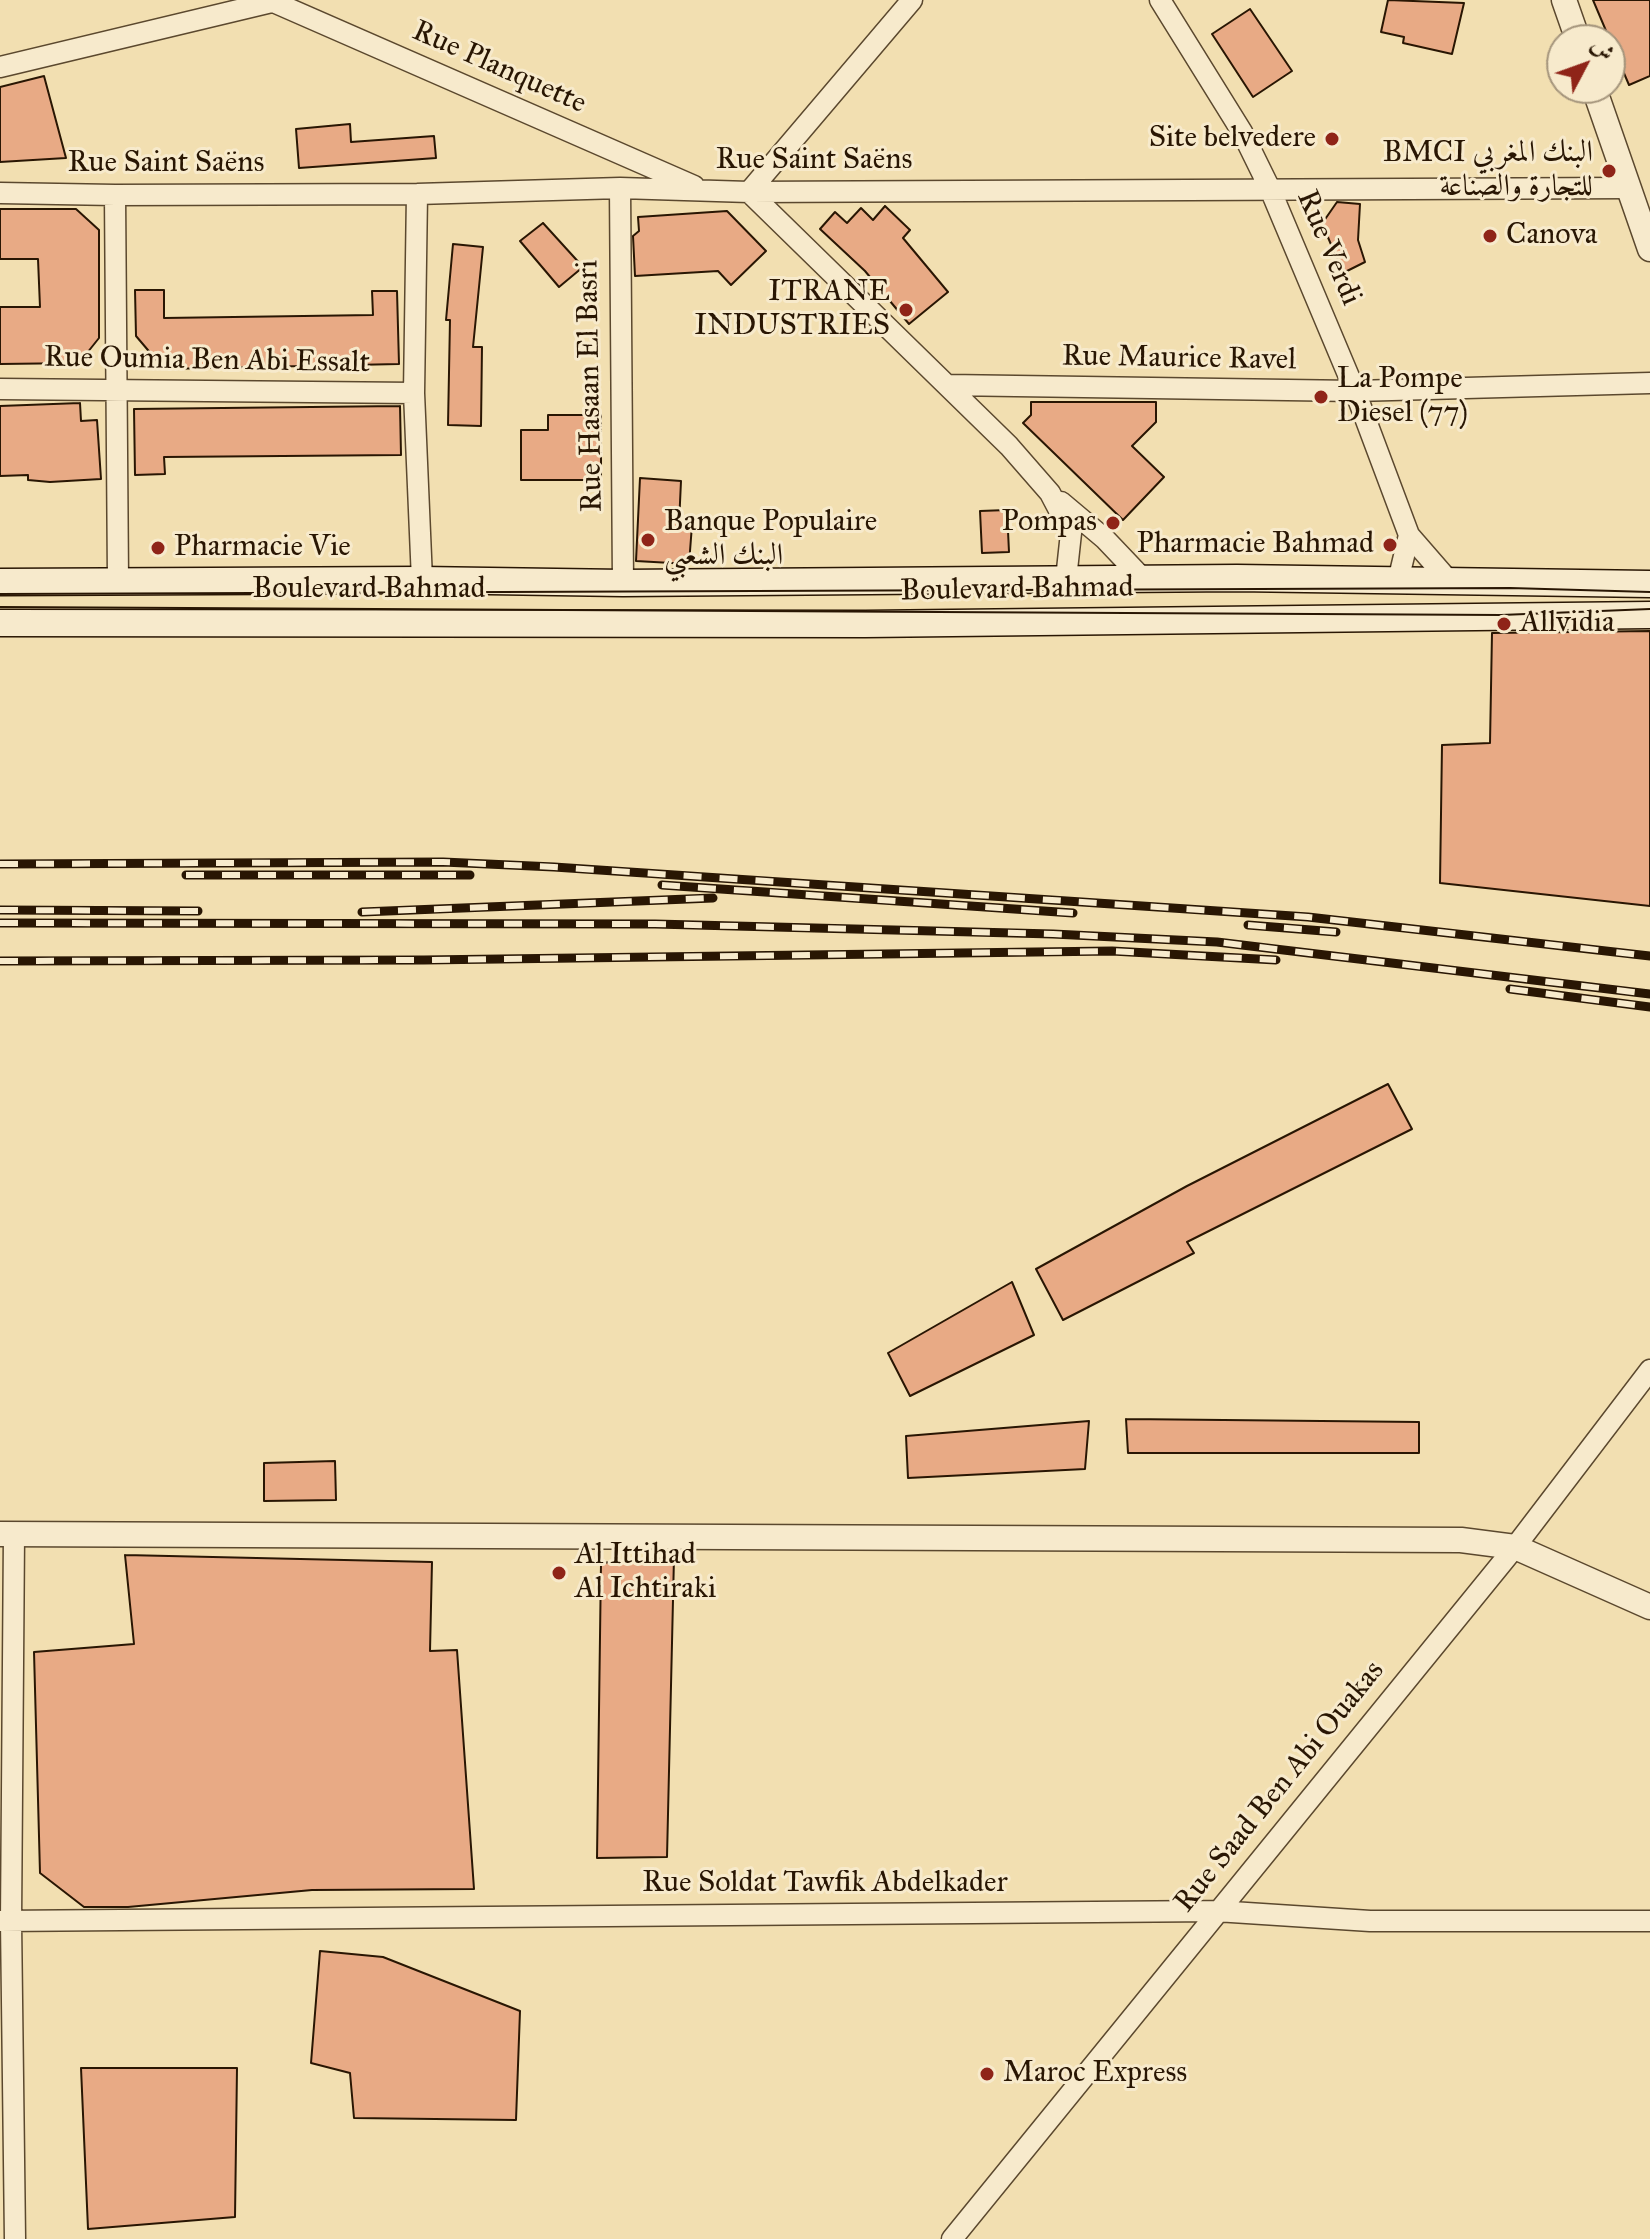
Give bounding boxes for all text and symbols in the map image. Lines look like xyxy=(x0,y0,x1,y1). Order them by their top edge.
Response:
street label: Rue Planquette xyxy=(407,14,591,122)
north arrow xyxy=(1546,24,1626,104)
text: ش xyxy=(1586,32,1620,66)
place label: Site belvedere xyxy=(1149,121,1316,157)
marker: Site belvedere xyxy=(1323,130,1341,148)
place label: BMCI البنك المغربي للتجارة والصناعة xyxy=(1383,136,1593,206)
street label: Rue Saint Saëns xyxy=(716,143,912,179)
street label: Rue Saint Saëns xyxy=(68,146,264,182)
marker: BMCI البنك المغربي للتجارة والصناعة xyxy=(1600,162,1618,180)
street label: Rue Verdi xyxy=(1288,185,1368,311)
place label: Canova xyxy=(1506,218,1597,254)
marker: Canova xyxy=(1481,227,1499,245)
street label: Rue Hasaan El Basri xyxy=(571,260,611,512)
place label: ITRANE INDUSTRIES xyxy=(694,275,890,346)
marker: ITRANE INDUSTRIES xyxy=(897,301,915,319)
street label: Rue Maurice Ravel xyxy=(1061,339,1297,379)
street label: Rue Oumia Ben Abi Essalt xyxy=(44,340,370,382)
place label: La Pompe Diesel (77) xyxy=(1337,362,1468,432)
marker: La Pompe Diesel (77) xyxy=(1312,388,1330,406)
place label: Banque Populaire البنك الشعبي xyxy=(664,505,877,576)
place label: Pompas xyxy=(1001,505,1097,541)
marker: Pompas xyxy=(1104,514,1122,532)
place label: Pharmacie Bahmad xyxy=(1137,527,1374,563)
place label: Pharmacie Vie xyxy=(174,530,351,566)
marker: Banque Populaire البنك الشعبي xyxy=(639,531,657,549)
marker: Pharmacie Bahmad xyxy=(1381,536,1399,554)
marker: Pharmacie Vie xyxy=(149,539,167,557)
street label: Boulevard Bahmad xyxy=(900,570,1134,610)
street label: Boulevard Bahmad xyxy=(252,572,486,608)
place label: Allvidia xyxy=(1520,606,1615,642)
marker: Allvidia xyxy=(1495,615,1513,633)
place label: Al Ittihad Al Ichtiraki xyxy=(575,1538,716,1608)
marker: Al Ittihad Al Ichtiraki xyxy=(550,1564,568,1582)
street label: Rue Saad Ben Abi Ouakas xyxy=(1167,1654,1393,1920)
street label: Rue Soldat Tawfik Abdelkader xyxy=(642,1866,1008,1902)
place label: Maroc Express xyxy=(1003,2056,1187,2092)
marker: Maroc Express xyxy=(978,2065,996,2083)

